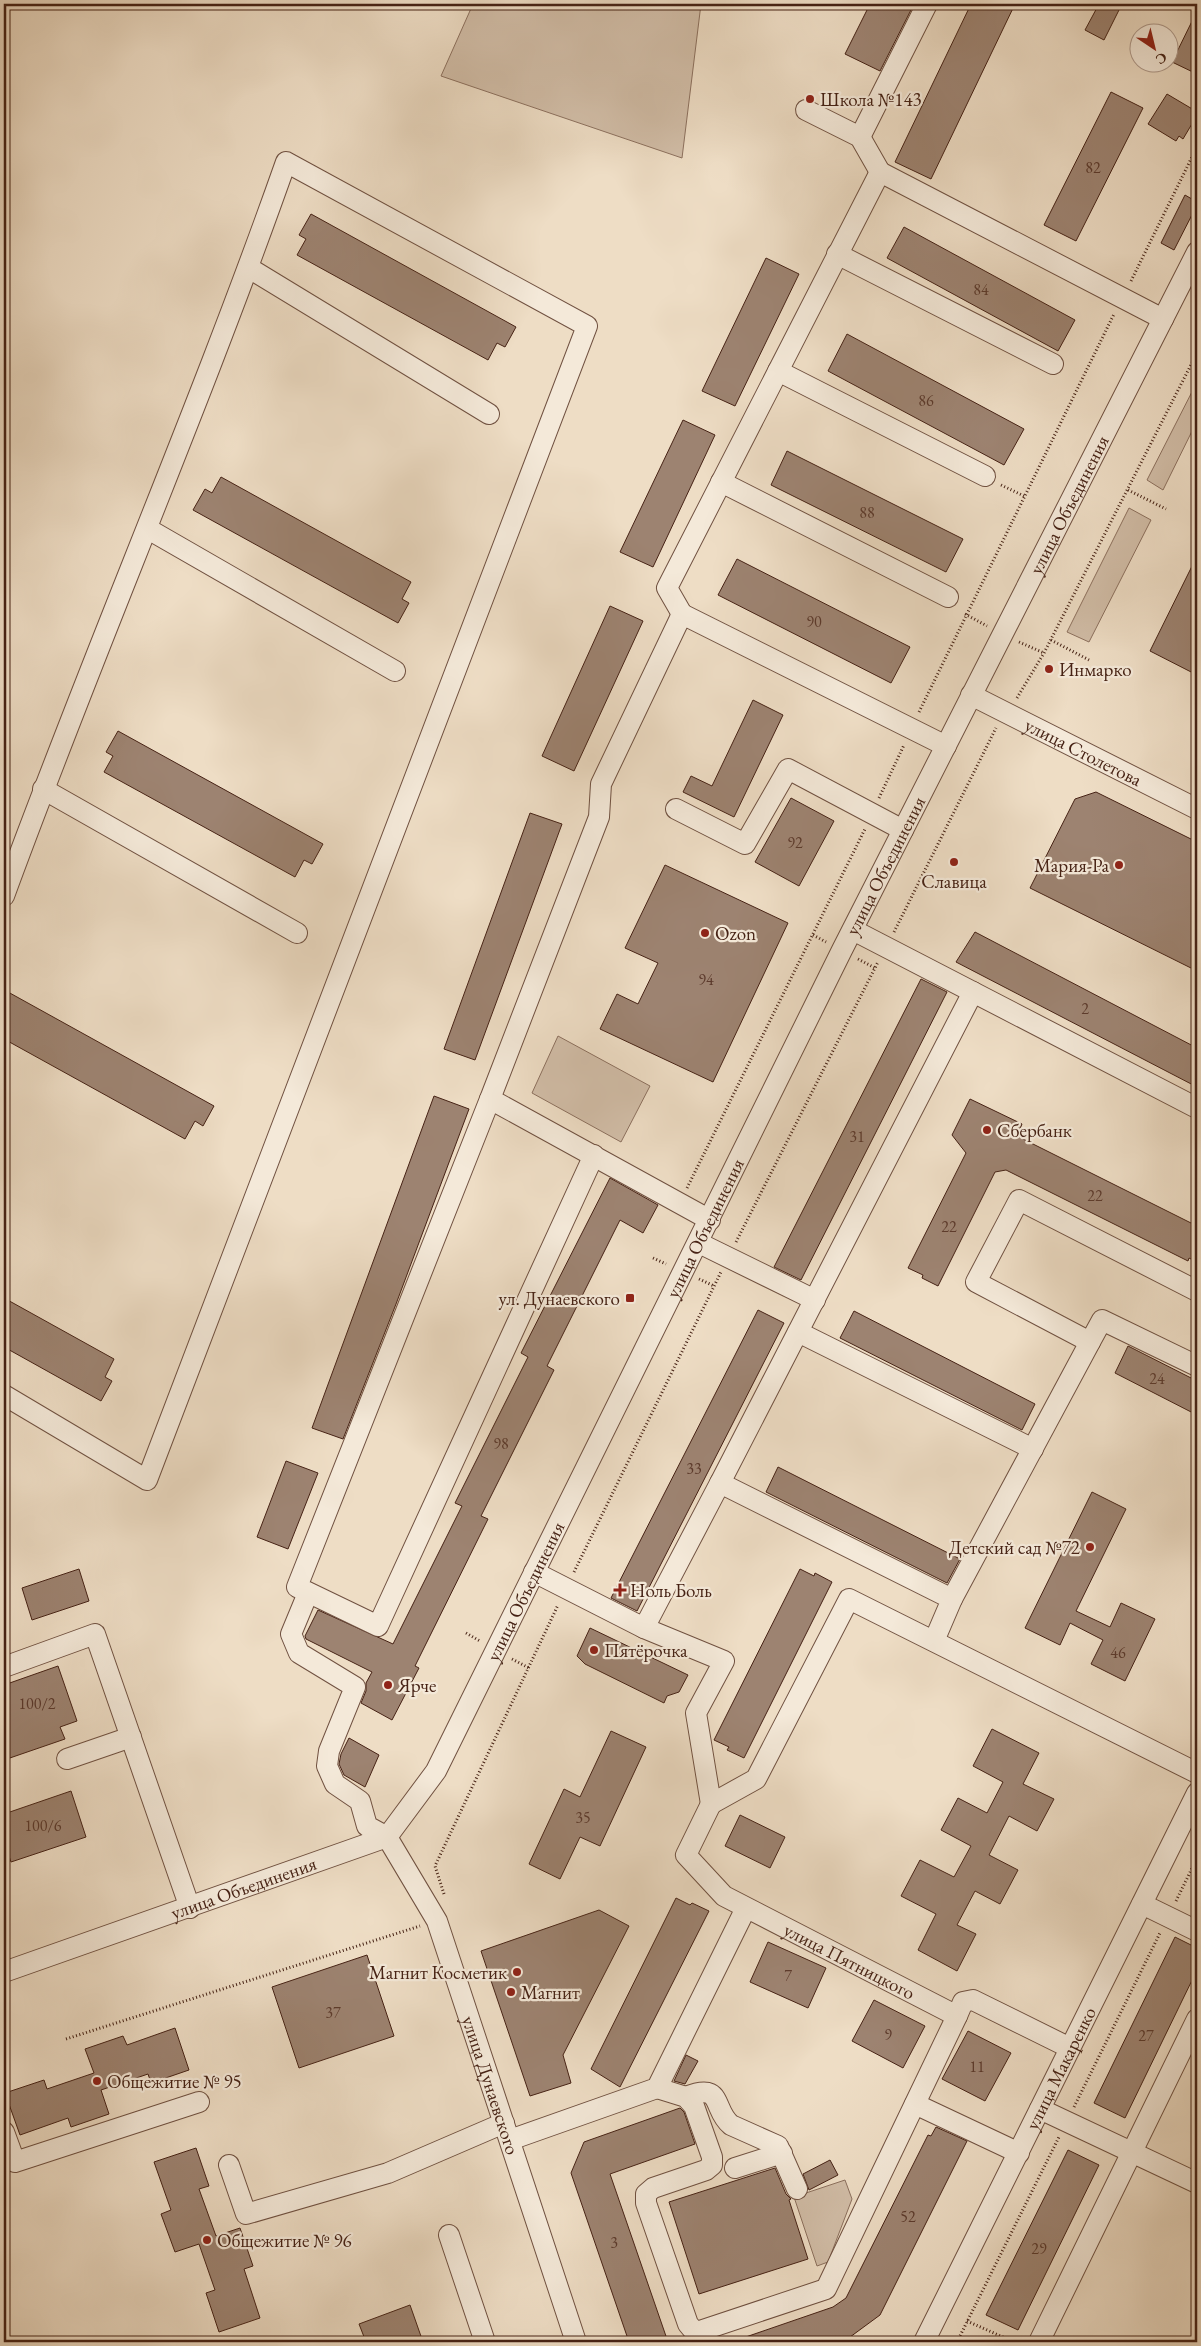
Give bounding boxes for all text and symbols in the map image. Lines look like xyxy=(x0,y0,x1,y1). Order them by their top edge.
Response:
north arrow xyxy=(1128,22,1178,72)
text: С xyxy=(1152,48,1171,69)
place label: Школа №143 xyxy=(820,87,922,112)
marker: Школа №143 xyxy=(804,93,816,105)
house number: 82 xyxy=(1085,157,1101,178)
house number: 84 xyxy=(973,279,989,300)
house number: 86 xyxy=(918,390,934,411)
street label: улица Объединения xyxy=(1023,430,1115,578)
house number: 88 xyxy=(859,502,875,523)
house number: 90 xyxy=(806,611,822,632)
place label: Инмарко xyxy=(1059,657,1132,682)
marker: Инмарко xyxy=(1043,663,1055,675)
street label: улица Столетова xyxy=(1021,712,1147,792)
street label: улица Объединения xyxy=(839,791,931,939)
house number: 92 xyxy=(787,832,803,853)
place label: Мария-Ра xyxy=(1034,853,1109,878)
marker: Славица xyxy=(948,856,960,868)
marker: Мария-Ра xyxy=(1113,859,1125,871)
place label: Славица xyxy=(921,869,987,894)
place label: Ozon xyxy=(715,921,756,946)
marker: Ozon xyxy=(699,927,711,939)
house number: 94 xyxy=(698,969,714,990)
house number: 2 xyxy=(1081,998,1089,1019)
place label: Сбербанк xyxy=(997,1118,1072,1143)
marker: Сбербанк xyxy=(981,1124,993,1136)
house number: 31 xyxy=(849,1126,865,1147)
street label: улица Объединения xyxy=(659,1154,750,1302)
house number: 22 xyxy=(1087,1185,1103,1206)
house number: 22 xyxy=(941,1216,957,1237)
place label: ул. Дунаевского xyxy=(498,1286,620,1311)
marker: ул. Дунаевского xyxy=(624,1292,636,1304)
house number: 24 xyxy=(1149,1368,1165,1389)
house number: 98 xyxy=(493,1433,509,1454)
house number: 33 xyxy=(686,1458,702,1479)
street label: улица Объединения xyxy=(480,1517,570,1665)
place label: Детский сад №72 xyxy=(949,1535,1080,1560)
marker: Детский сад №72 xyxy=(1084,1541,1096,1553)
place label: Ноль Боль xyxy=(630,1578,712,1603)
marker: Ноль Боль xyxy=(614,1584,626,1596)
place label: Пятёрочка xyxy=(604,1638,688,1663)
house number: 46 xyxy=(1110,1642,1126,1663)
marker: Пятёрочка xyxy=(588,1644,600,1656)
place label: Ярче xyxy=(397,1673,437,1698)
marker: Ярче xyxy=(382,1679,394,1691)
house number: 100/2 xyxy=(18,1693,56,1714)
house number: 35 xyxy=(575,1807,591,1828)
house number: 100/6 xyxy=(24,1815,62,1836)
street label: улица Объединения xyxy=(167,1850,320,1925)
street label: улица Пятницкого xyxy=(780,1917,919,2005)
place label: Магнит Косметик xyxy=(369,1960,507,1985)
house number: 7 xyxy=(784,1965,792,1986)
marker: Магнит Косметик xyxy=(511,1966,523,1978)
place label: Магнит xyxy=(521,1980,580,2005)
marker: Магнит xyxy=(505,1986,517,1998)
house number: 37 xyxy=(325,2002,341,2023)
street label: улица Макаренко xyxy=(1019,2002,1101,2134)
street label: улица Дунаевского xyxy=(457,2012,526,2158)
house number: 9 xyxy=(884,2024,892,2045)
house number: 27 xyxy=(1138,2025,1154,2046)
house number: 11 xyxy=(969,2056,985,2077)
place label: Общежитие № 95 xyxy=(107,2069,242,2094)
marker: Общежитие № 95 xyxy=(91,2075,103,2087)
house number: 52 xyxy=(900,2206,916,2227)
place label: Общежитие № 96 xyxy=(217,2228,352,2253)
house number: 3 xyxy=(610,2232,618,2253)
marker: Общежитие № 96 xyxy=(201,2234,213,2246)
house number: 29 xyxy=(1031,2238,1047,2259)

